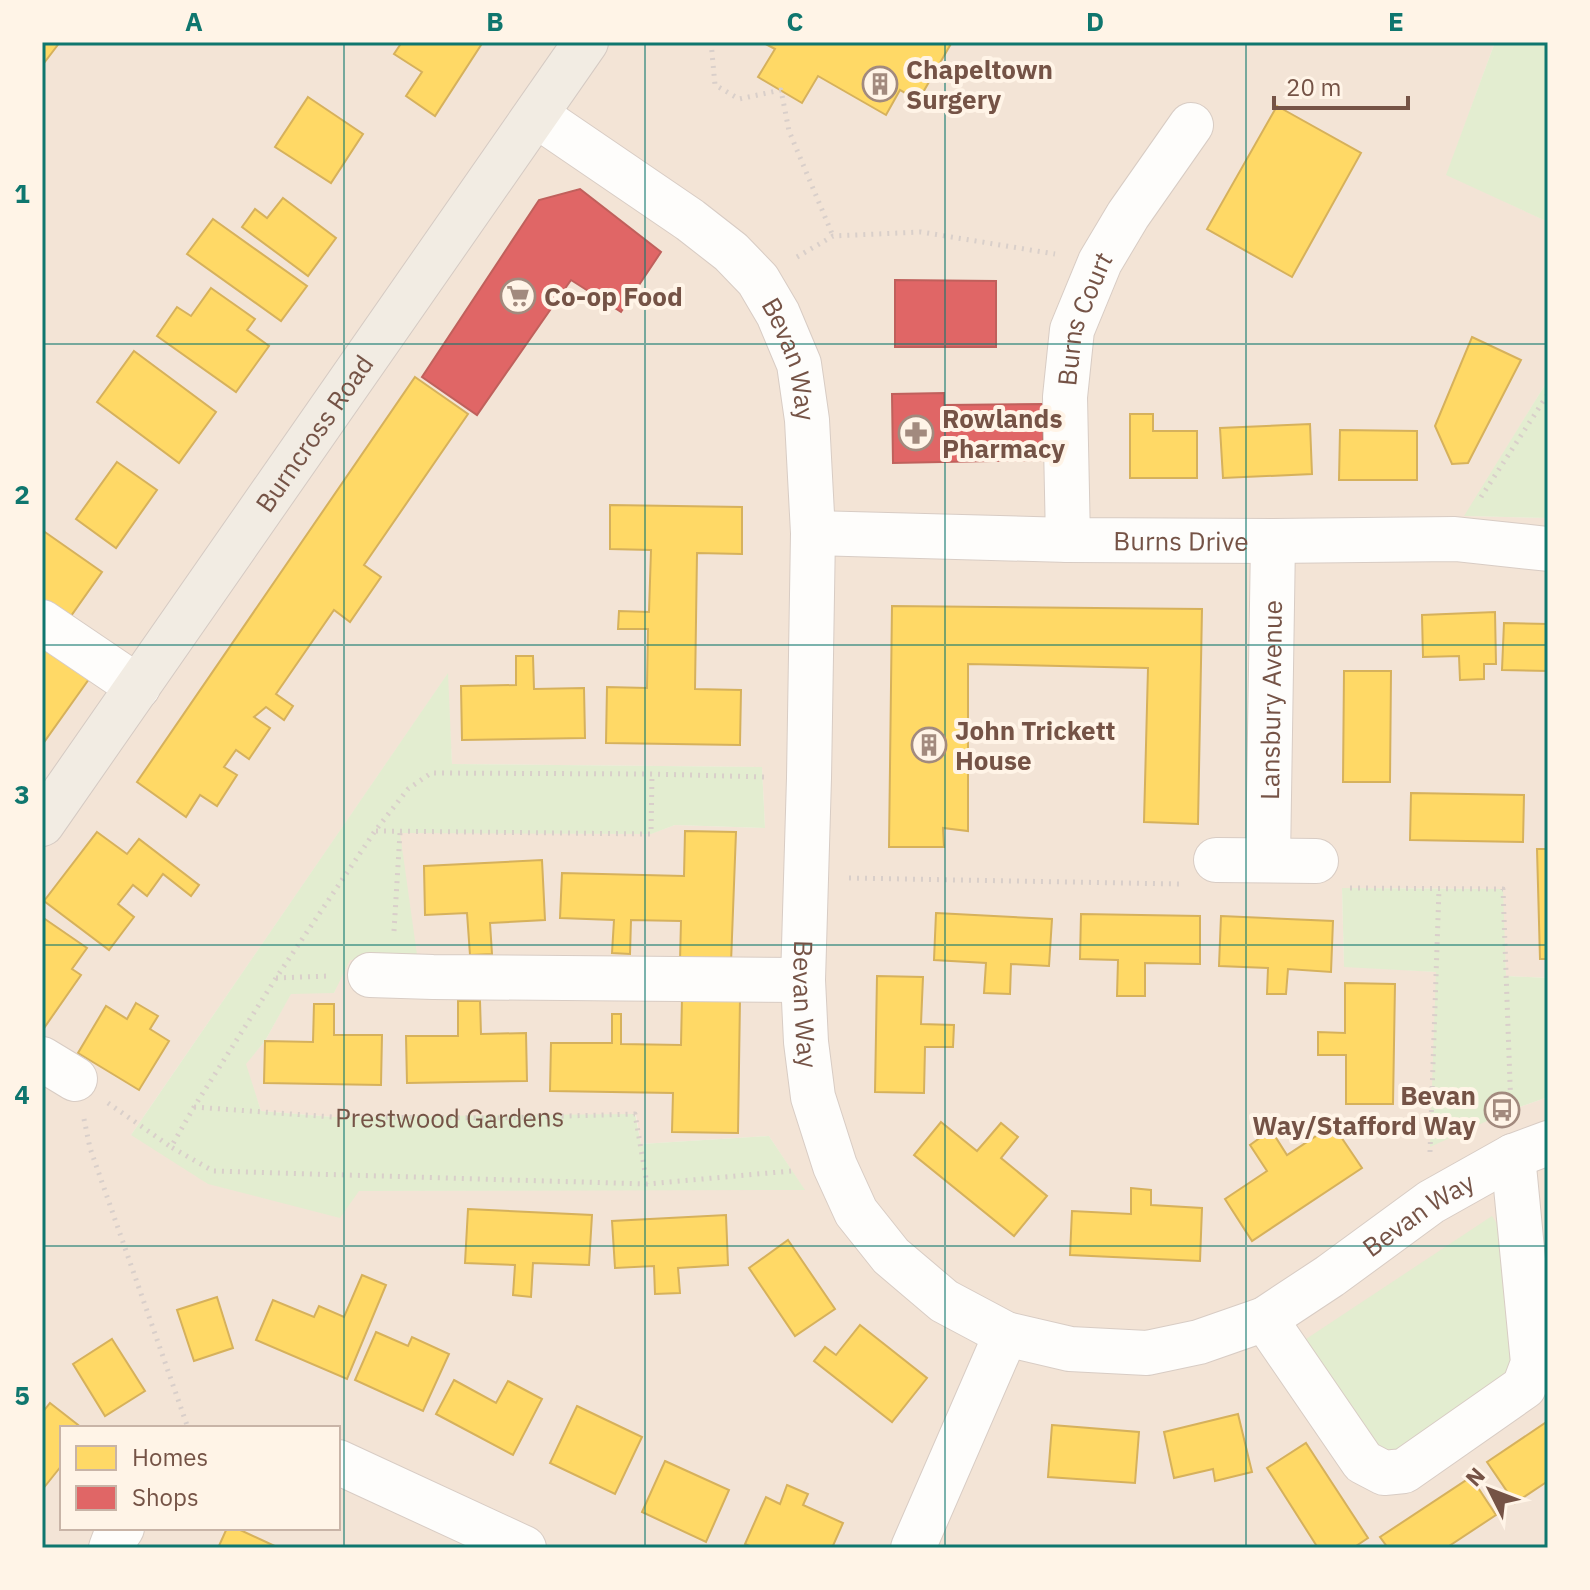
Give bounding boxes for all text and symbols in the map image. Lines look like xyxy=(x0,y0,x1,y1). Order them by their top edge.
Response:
text: A xyxy=(185,4,203,38)
text: B xyxy=(486,4,504,38)
text: C xyxy=(787,4,804,38)
text: D xyxy=(1086,4,1104,38)
text: E xyxy=(1388,4,1404,38)
place label: Chapeltown Surgery xyxy=(906,52,1053,116)
scale bar xyxy=(1274,60,1408,110)
building icon: Chapeltown Surgery xyxy=(861,65,899,103)
text: 20 m xyxy=(1286,71,1341,103)
text: 1 xyxy=(14,176,30,210)
street label: Burns Court xyxy=(1049,245,1120,387)
supermarket icon: Co-op Food xyxy=(499,277,537,315)
place label: Co-op Food xyxy=(544,279,683,313)
street label: Bevan Way xyxy=(755,291,824,423)
street label: Burncross Road xyxy=(247,348,380,519)
place label: Rowlands Pharmacy xyxy=(942,401,1065,465)
pharmacy icon: Rowlands Pharmacy xyxy=(897,414,935,452)
text: 2 xyxy=(14,477,30,511)
street label: Burns Drive xyxy=(1113,523,1249,558)
street label: Lansbury Avenue xyxy=(1252,600,1289,800)
place label: John Trickett House xyxy=(955,713,1115,777)
building icon: John Trickett House xyxy=(910,726,948,764)
text: 3 xyxy=(14,777,30,811)
street label: Bevan Way xyxy=(786,940,826,1070)
text: 4 xyxy=(14,1077,30,1111)
place label: Bevan Way/Stafford Way xyxy=(1252,1078,1476,1142)
bus stop icon: Bevan Way/Stafford Way xyxy=(1483,1091,1521,1129)
street label: Prestwood Gardens xyxy=(335,1099,565,1135)
street label: Bevan Way xyxy=(1355,1164,1480,1264)
text: 5 xyxy=(14,1378,30,1412)
legend xyxy=(60,1426,340,1530)
text: Homes xyxy=(132,1441,208,1473)
north arrow xyxy=(1450,1450,1530,1530)
text: N xyxy=(1459,1461,1491,1492)
text: Shops xyxy=(132,1481,199,1513)

